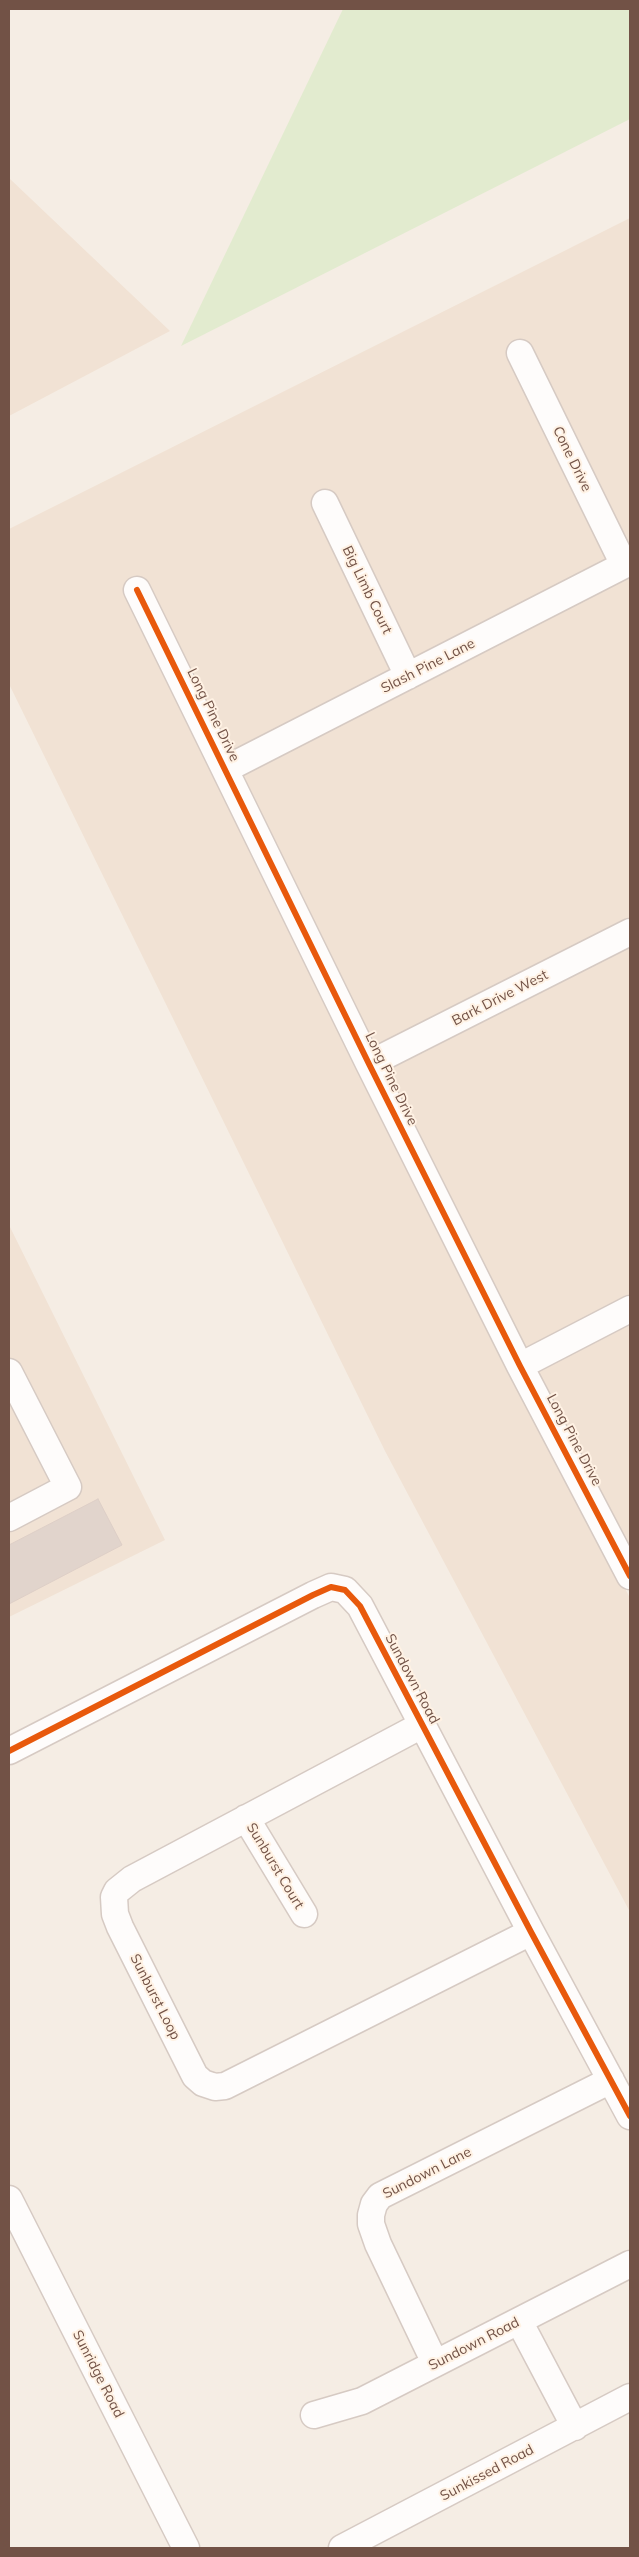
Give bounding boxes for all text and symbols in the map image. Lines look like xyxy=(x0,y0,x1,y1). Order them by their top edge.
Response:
street label: Cone Drive xyxy=(549,424,595,494)
street label: Big Limb Court xyxy=(338,543,396,637)
street label: Slash Pine Lane xyxy=(378,635,478,697)
street label: Long Pine Drive xyxy=(183,666,243,764)
street label: Bark Drive West xyxy=(449,967,551,1029)
street label: Long Pine Drive xyxy=(361,1030,421,1128)
street label: Long Pine Drive xyxy=(543,1391,605,1489)
street label: Sundown Road xyxy=(381,1631,443,1727)
street label: Sunburst Court xyxy=(243,1820,307,1912)
street label: Sunburst Loop xyxy=(126,1951,184,2043)
street label: Sundown Lane xyxy=(380,2143,474,2203)
street label: Sundown Road xyxy=(426,2314,522,2374)
street label: Sunridge Road xyxy=(69,2327,127,2421)
street label: Sunkissed Road xyxy=(437,2441,537,2505)

